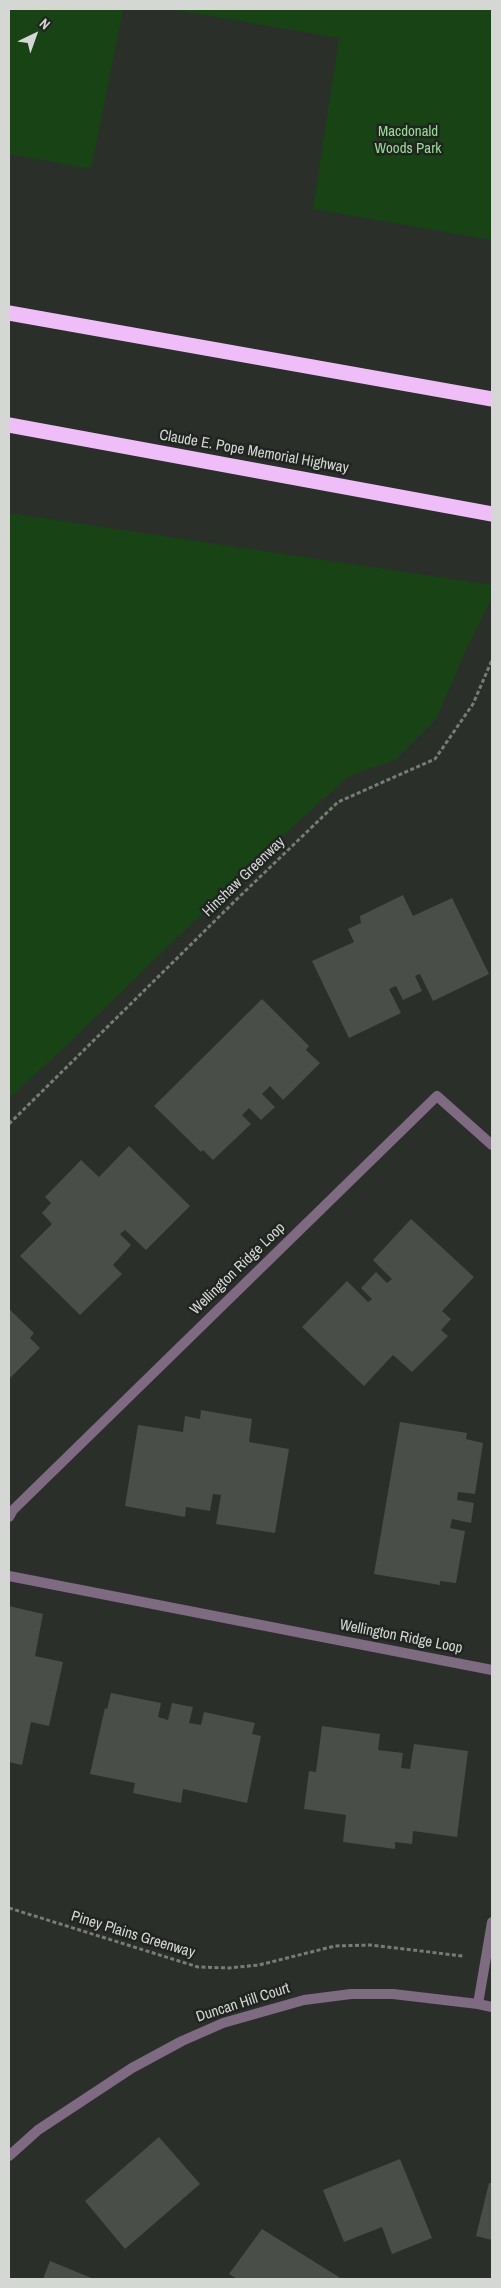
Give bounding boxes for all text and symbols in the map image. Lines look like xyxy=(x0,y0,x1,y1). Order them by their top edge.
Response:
north arrow xyxy=(10,10,60,60)
text: N xyxy=(36,14,54,33)
park label: Macdonald Woods Park xyxy=(375,123,441,158)
street label: Claude E. Pope Memorial Highway xyxy=(158,426,350,478)
street label: Hinshaw Greenway xyxy=(199,833,289,921)
street label: Wellington Ridge Loop xyxy=(187,1219,289,1319)
street label: Wellington Ridge Loop xyxy=(338,1616,464,1658)
street label: Piney Plains Greenway xyxy=(69,1908,197,1962)
street label: Duncan Hill Court xyxy=(194,1979,292,2027)

